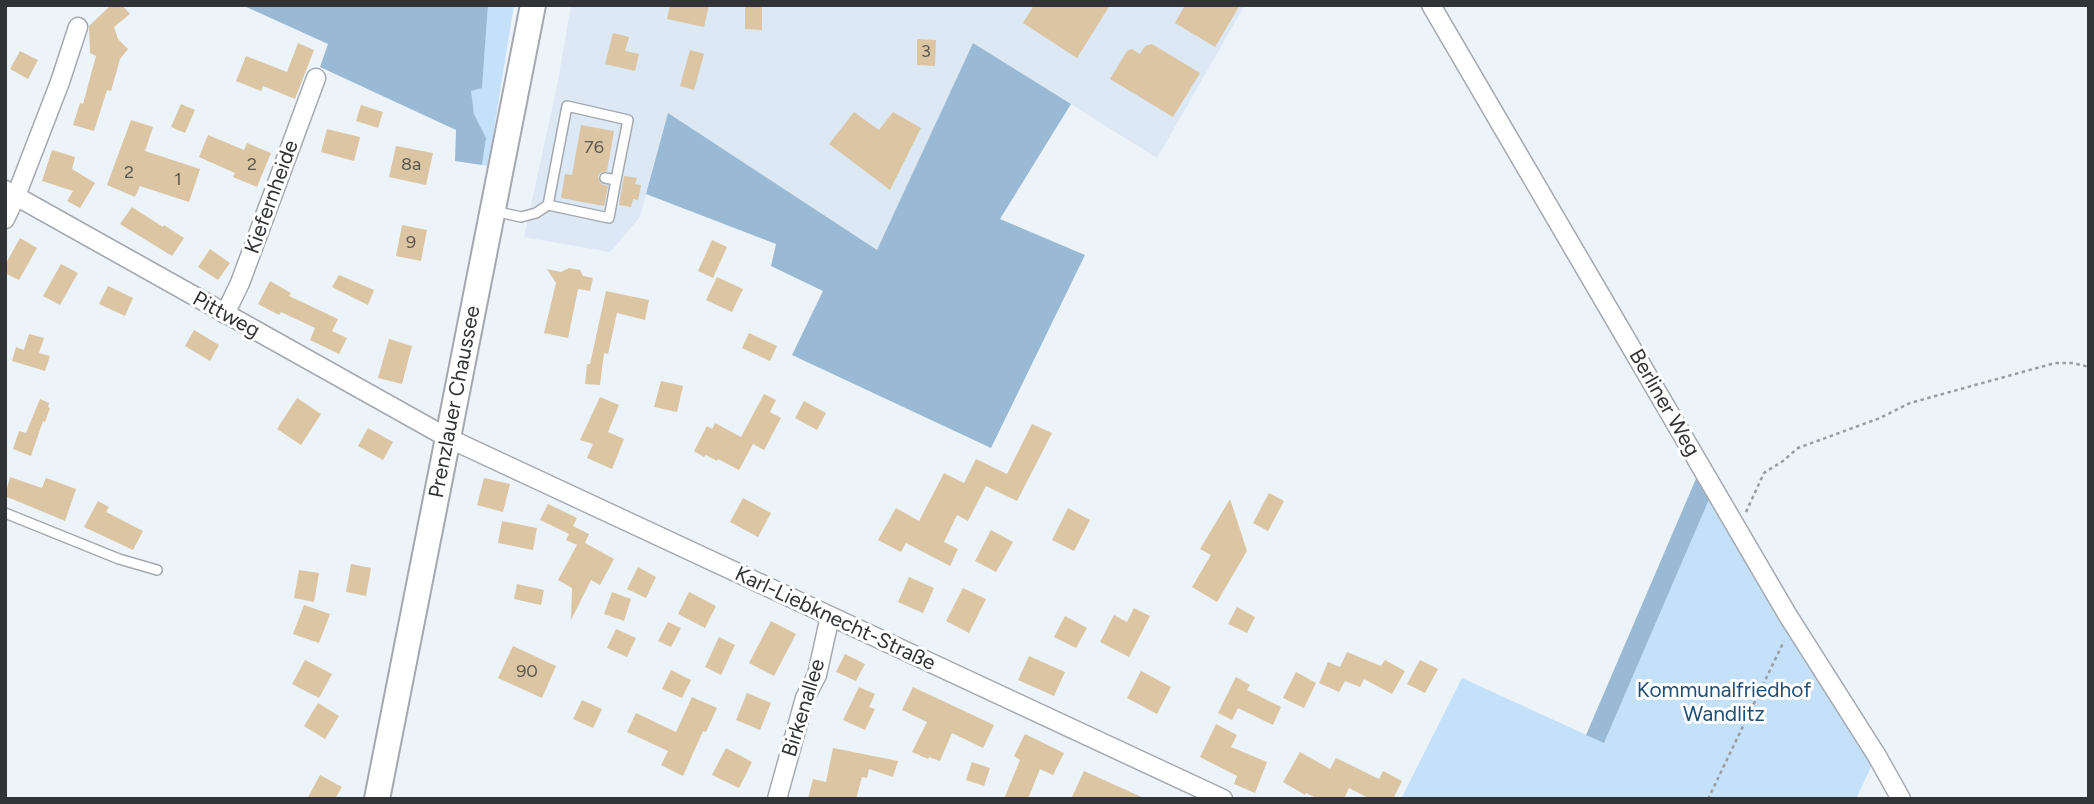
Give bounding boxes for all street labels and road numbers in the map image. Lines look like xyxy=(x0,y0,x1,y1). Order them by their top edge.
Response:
street label: Kiefernheide xyxy=(240,137,304,257)
street label: Pittweg xyxy=(188,286,264,344)
street label: Prenzlauer Chaussee xyxy=(424,304,486,500)
street label: Berliner Weg xyxy=(1623,345,1705,461)
street label: Karl-Liebknecht-Straße xyxy=(731,561,939,677)
street label: Birkenallee xyxy=(777,656,831,760)

